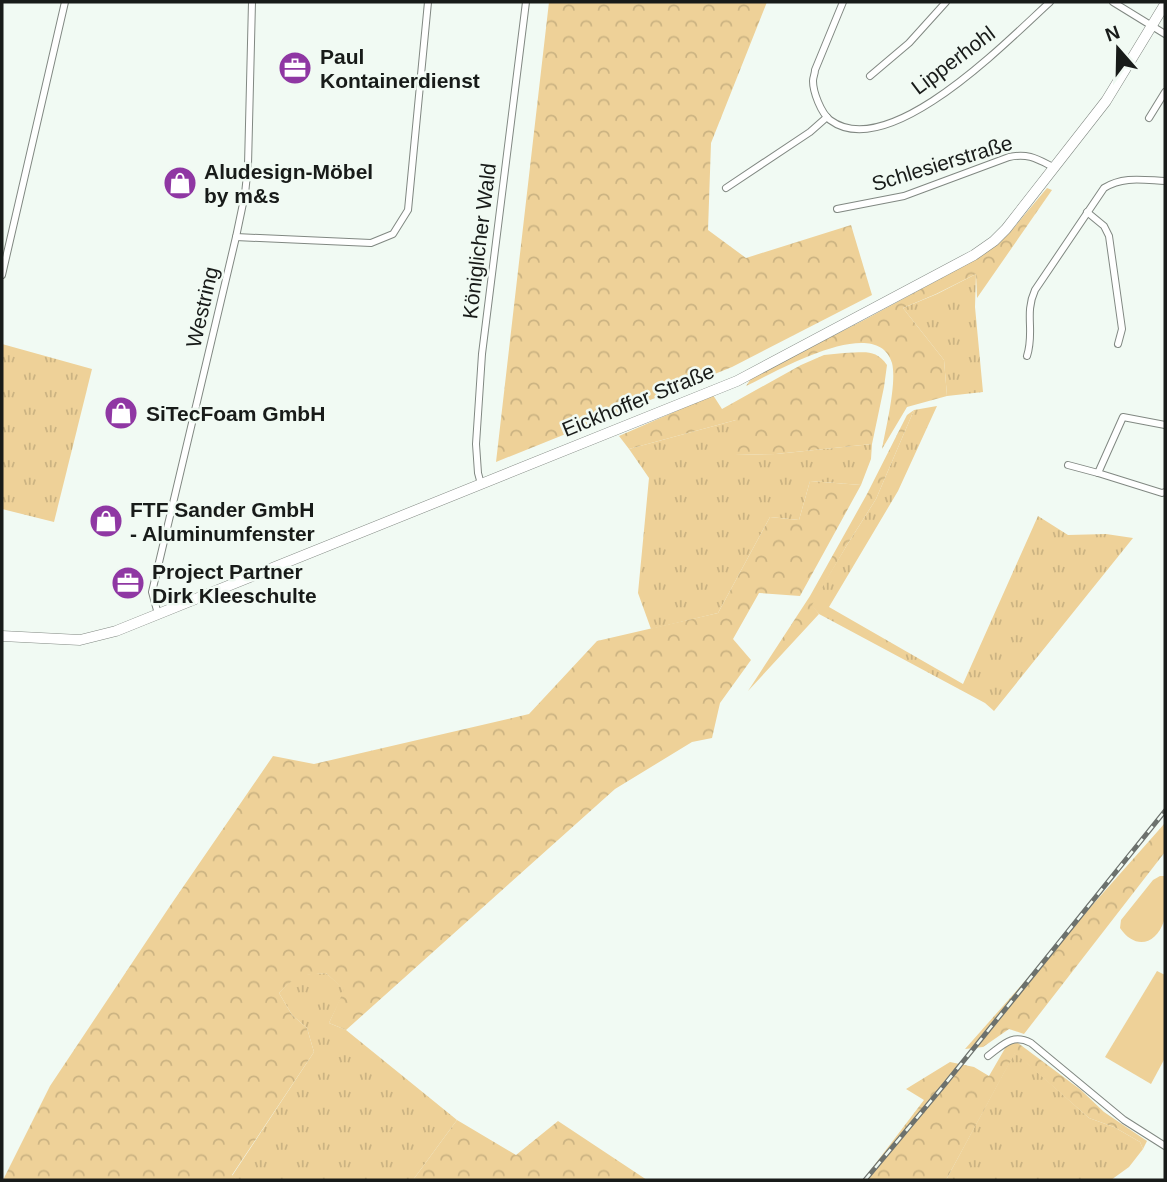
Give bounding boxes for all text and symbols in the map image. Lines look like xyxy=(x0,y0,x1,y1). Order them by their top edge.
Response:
north arrow xyxy=(1083,14,1153,84)
street label: Lipperhohl xyxy=(907,21,999,99)
text: N xyxy=(1102,21,1122,46)
place label: Paul Kontainerdienst xyxy=(320,45,480,92)
office icon: Paul Kontainerdienst xyxy=(276,49,314,87)
street label: Schlesierstraße xyxy=(869,131,1015,195)
place label: Aludesign-Möbel by m&s xyxy=(204,160,373,207)
street label: Königlicher Wald xyxy=(458,162,500,320)
shop icon: Aludesign-Möbel by m&s xyxy=(161,164,199,202)
street label: Westring xyxy=(182,264,222,350)
street label: Eickhoffer Straße xyxy=(559,359,717,441)
shop icon: SiTecFoam GmbH xyxy=(102,394,140,432)
place label: SiTecFoam GmbH xyxy=(146,402,325,425)
place label: FTF Sander GmbH - Aluminumfenster xyxy=(130,498,315,545)
shop icon: FTF Sander GmbH - Aluminumfenster xyxy=(87,502,125,540)
place label: Project Partner Dirk Kleeschulte xyxy=(152,560,317,607)
office icon: Project Partner Dirk Kleeschulte xyxy=(109,564,147,602)

